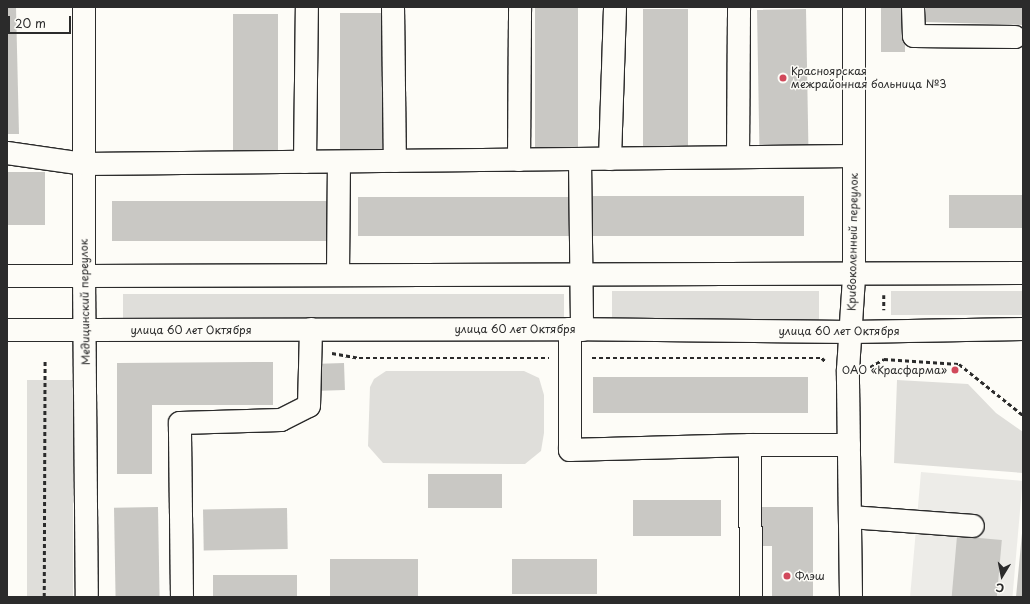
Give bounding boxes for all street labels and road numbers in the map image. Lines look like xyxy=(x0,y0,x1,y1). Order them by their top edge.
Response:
street label: Кривоколенный переулок xyxy=(845,173,861,311)
street label: Медицинский переулок xyxy=(77,239,93,365)
street label: улица 60 лет Октября xyxy=(454,322,576,336)
street label: улица 60 лет Октября xyxy=(130,323,252,337)
street label: улица 60 лет Октября xyxy=(778,324,900,338)

